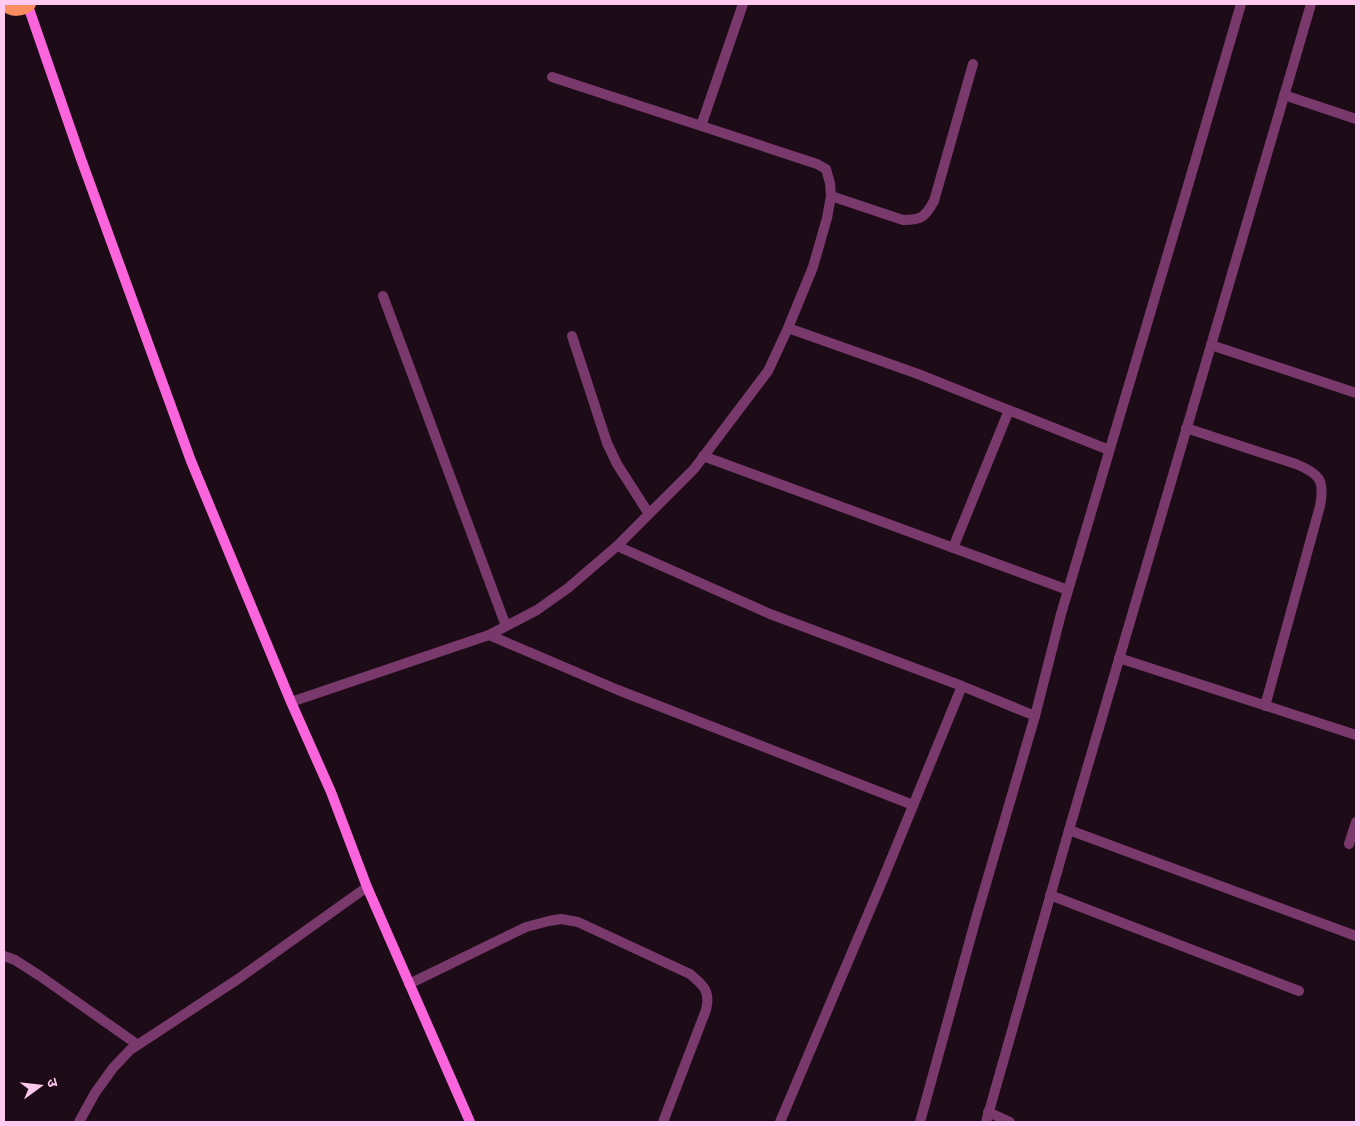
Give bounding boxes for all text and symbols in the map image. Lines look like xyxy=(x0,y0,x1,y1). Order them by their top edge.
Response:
north arrow xyxy=(15,1061,65,1111)
text: उ xyxy=(44,1077,62,1089)

